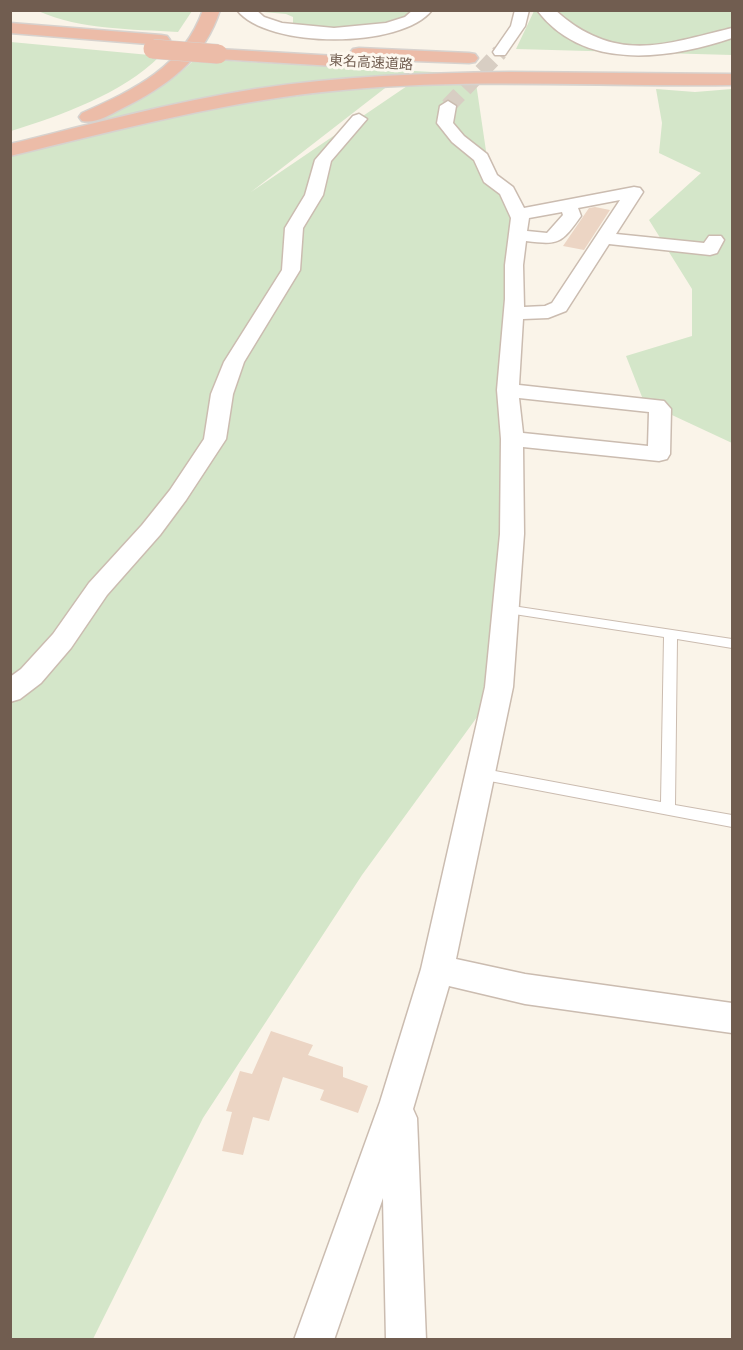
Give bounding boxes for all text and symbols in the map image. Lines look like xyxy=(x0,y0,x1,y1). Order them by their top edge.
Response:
street label: 東名高速道路 xyxy=(329,52,413,74)

